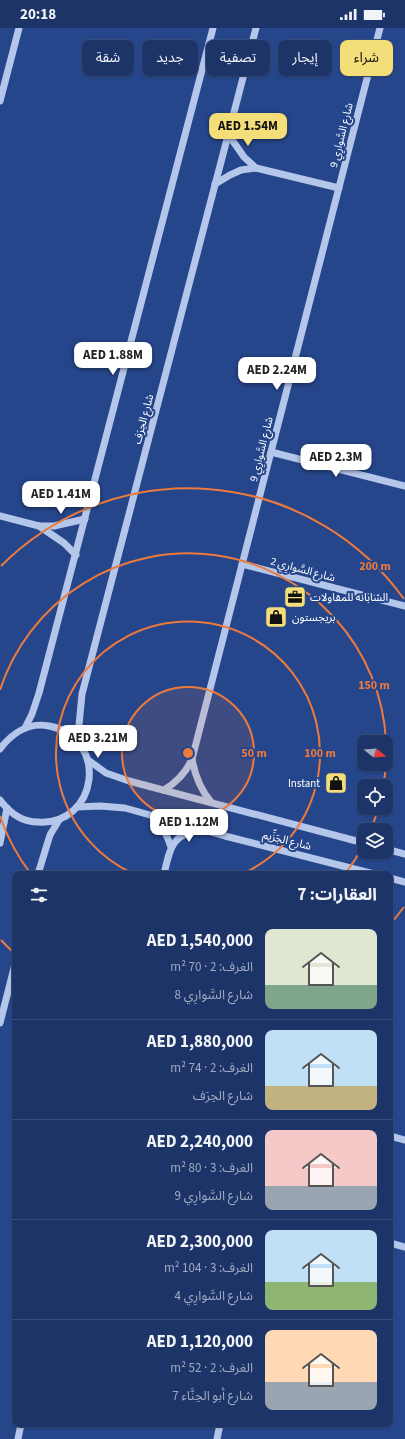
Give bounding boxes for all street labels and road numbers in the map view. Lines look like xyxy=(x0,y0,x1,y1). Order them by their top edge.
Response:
street label: شارع السَّوارِي 9 xyxy=(326,101,358,169)
street label: شارع الحِرَف xyxy=(130,392,157,446)
street label: شارع السَّوارِي 9 xyxy=(246,415,278,483)
street label: شارع السَّوارِي 2 xyxy=(268,554,337,587)
street label: شارع الجَزِّيم xyxy=(261,826,313,855)

